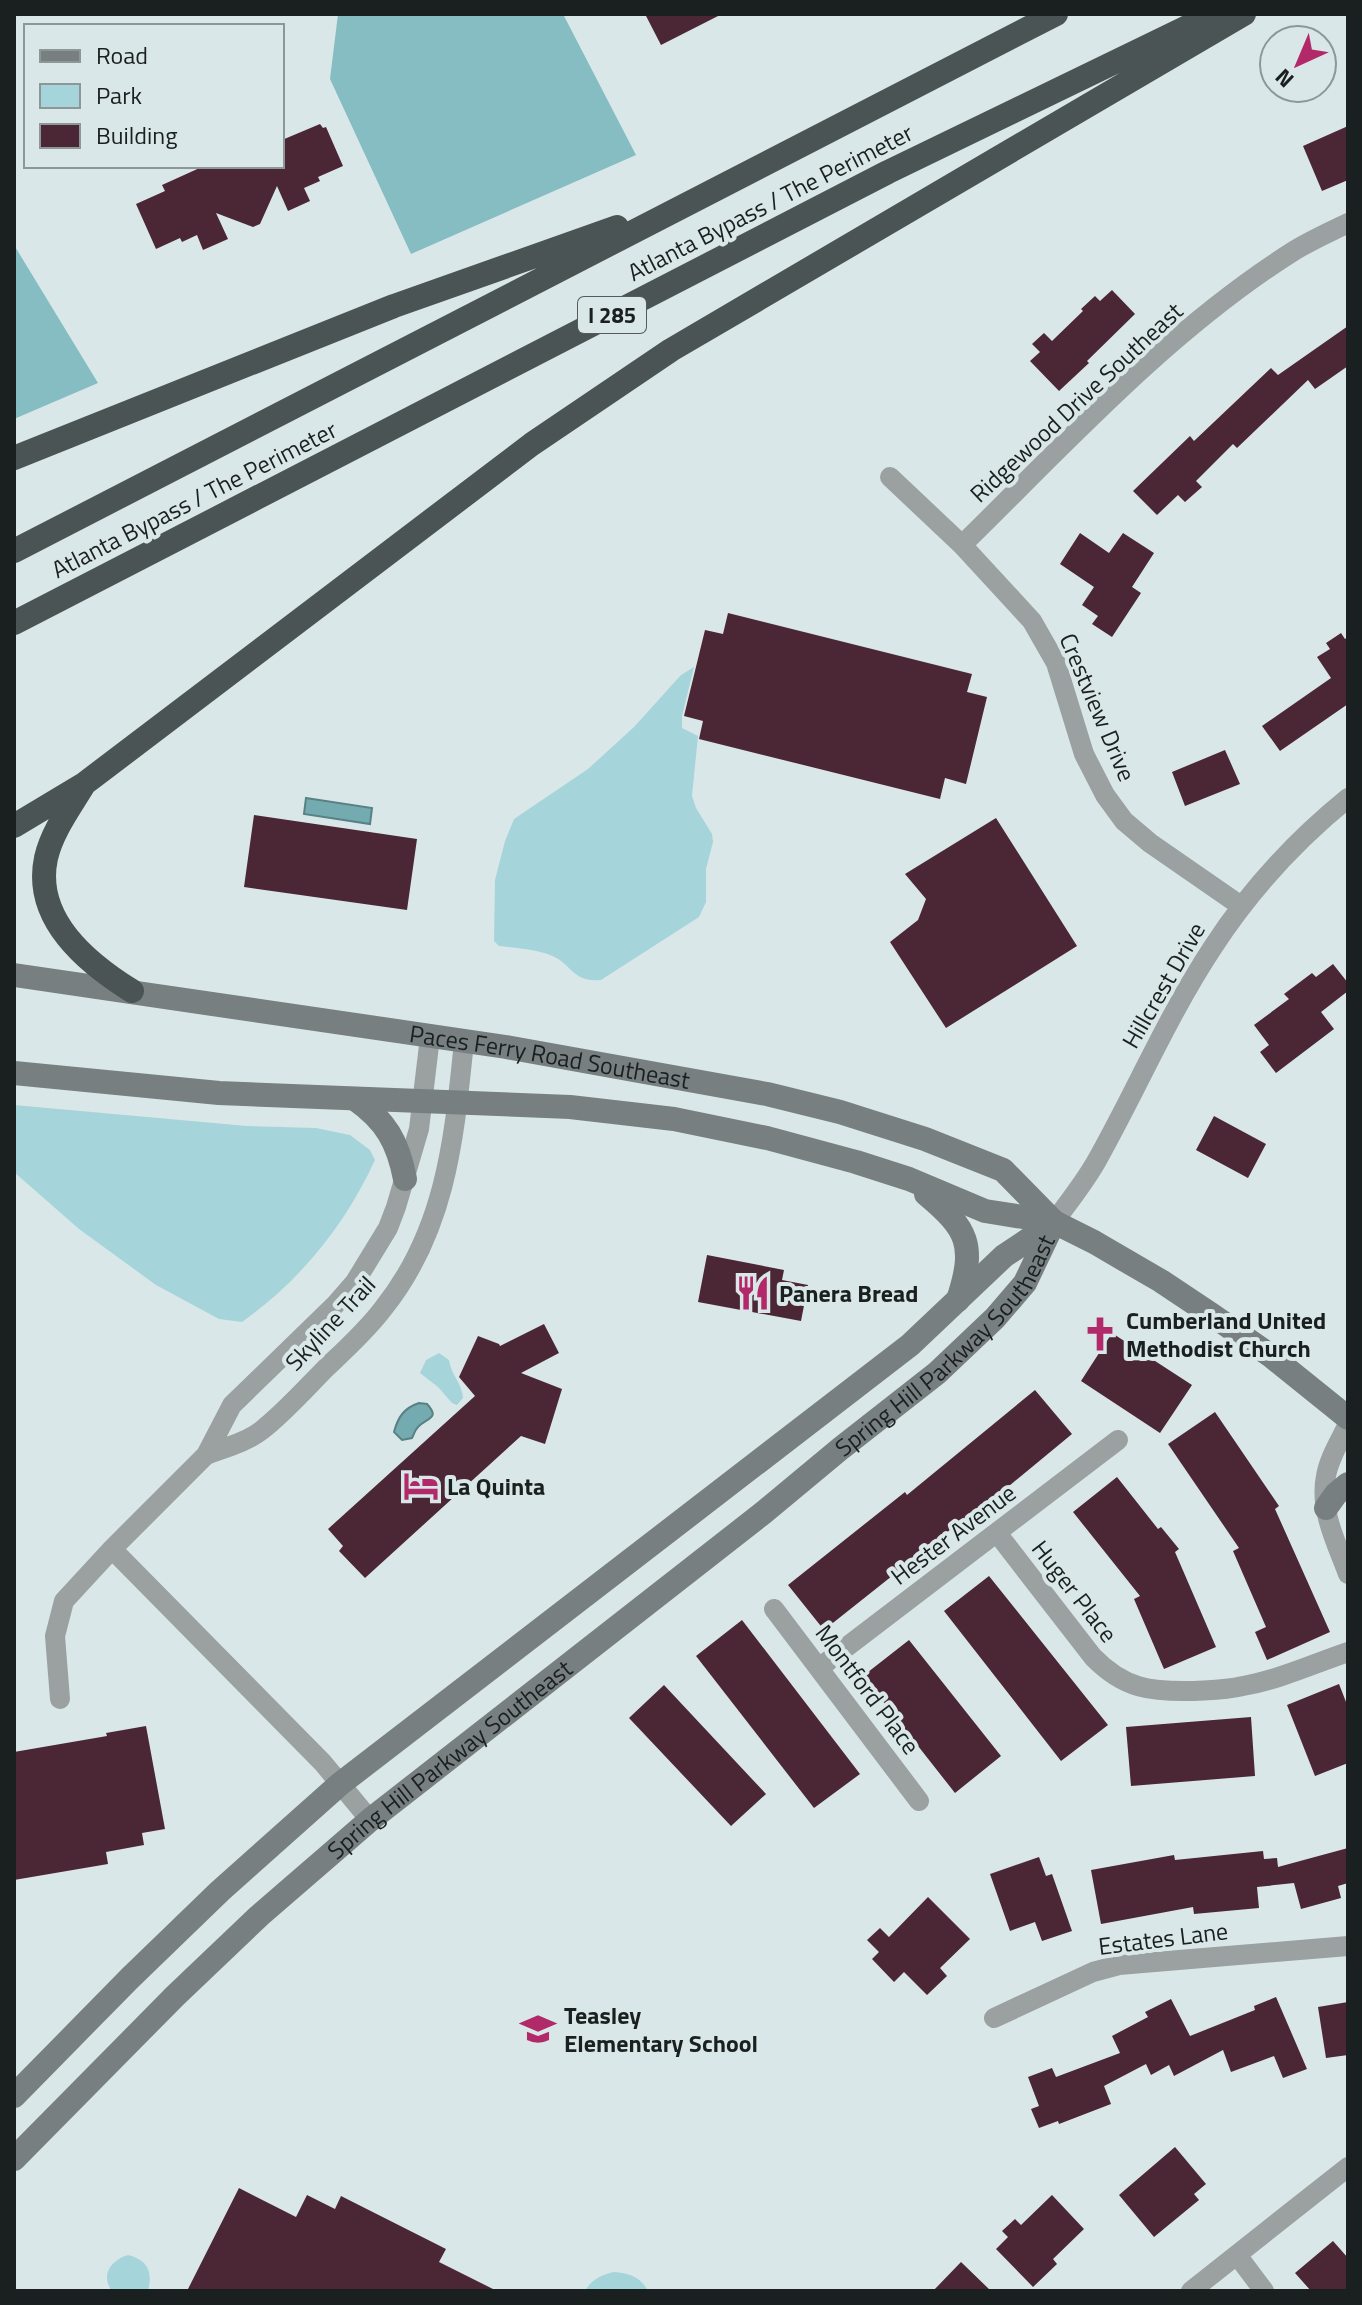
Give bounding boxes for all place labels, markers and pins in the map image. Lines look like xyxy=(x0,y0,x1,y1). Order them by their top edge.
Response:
restaurant icon: Panera Bread xyxy=(734,1274,772,1312)
place label: Panera Bread xyxy=(779,1275,919,1311)
place label: Cumberland United Methodist Church xyxy=(1126,1302,1326,1366)
church icon: Cumberland United Methodist Church xyxy=(1081,1315,1119,1353)
hotel icon: La Quinta xyxy=(402,1467,440,1505)
place label: La Quinta xyxy=(447,1468,545,1504)
place label: Teasley Elementary School xyxy=(564,1997,758,2061)
school or university icon: Teasley Elementary School xyxy=(519,2010,557,2048)

